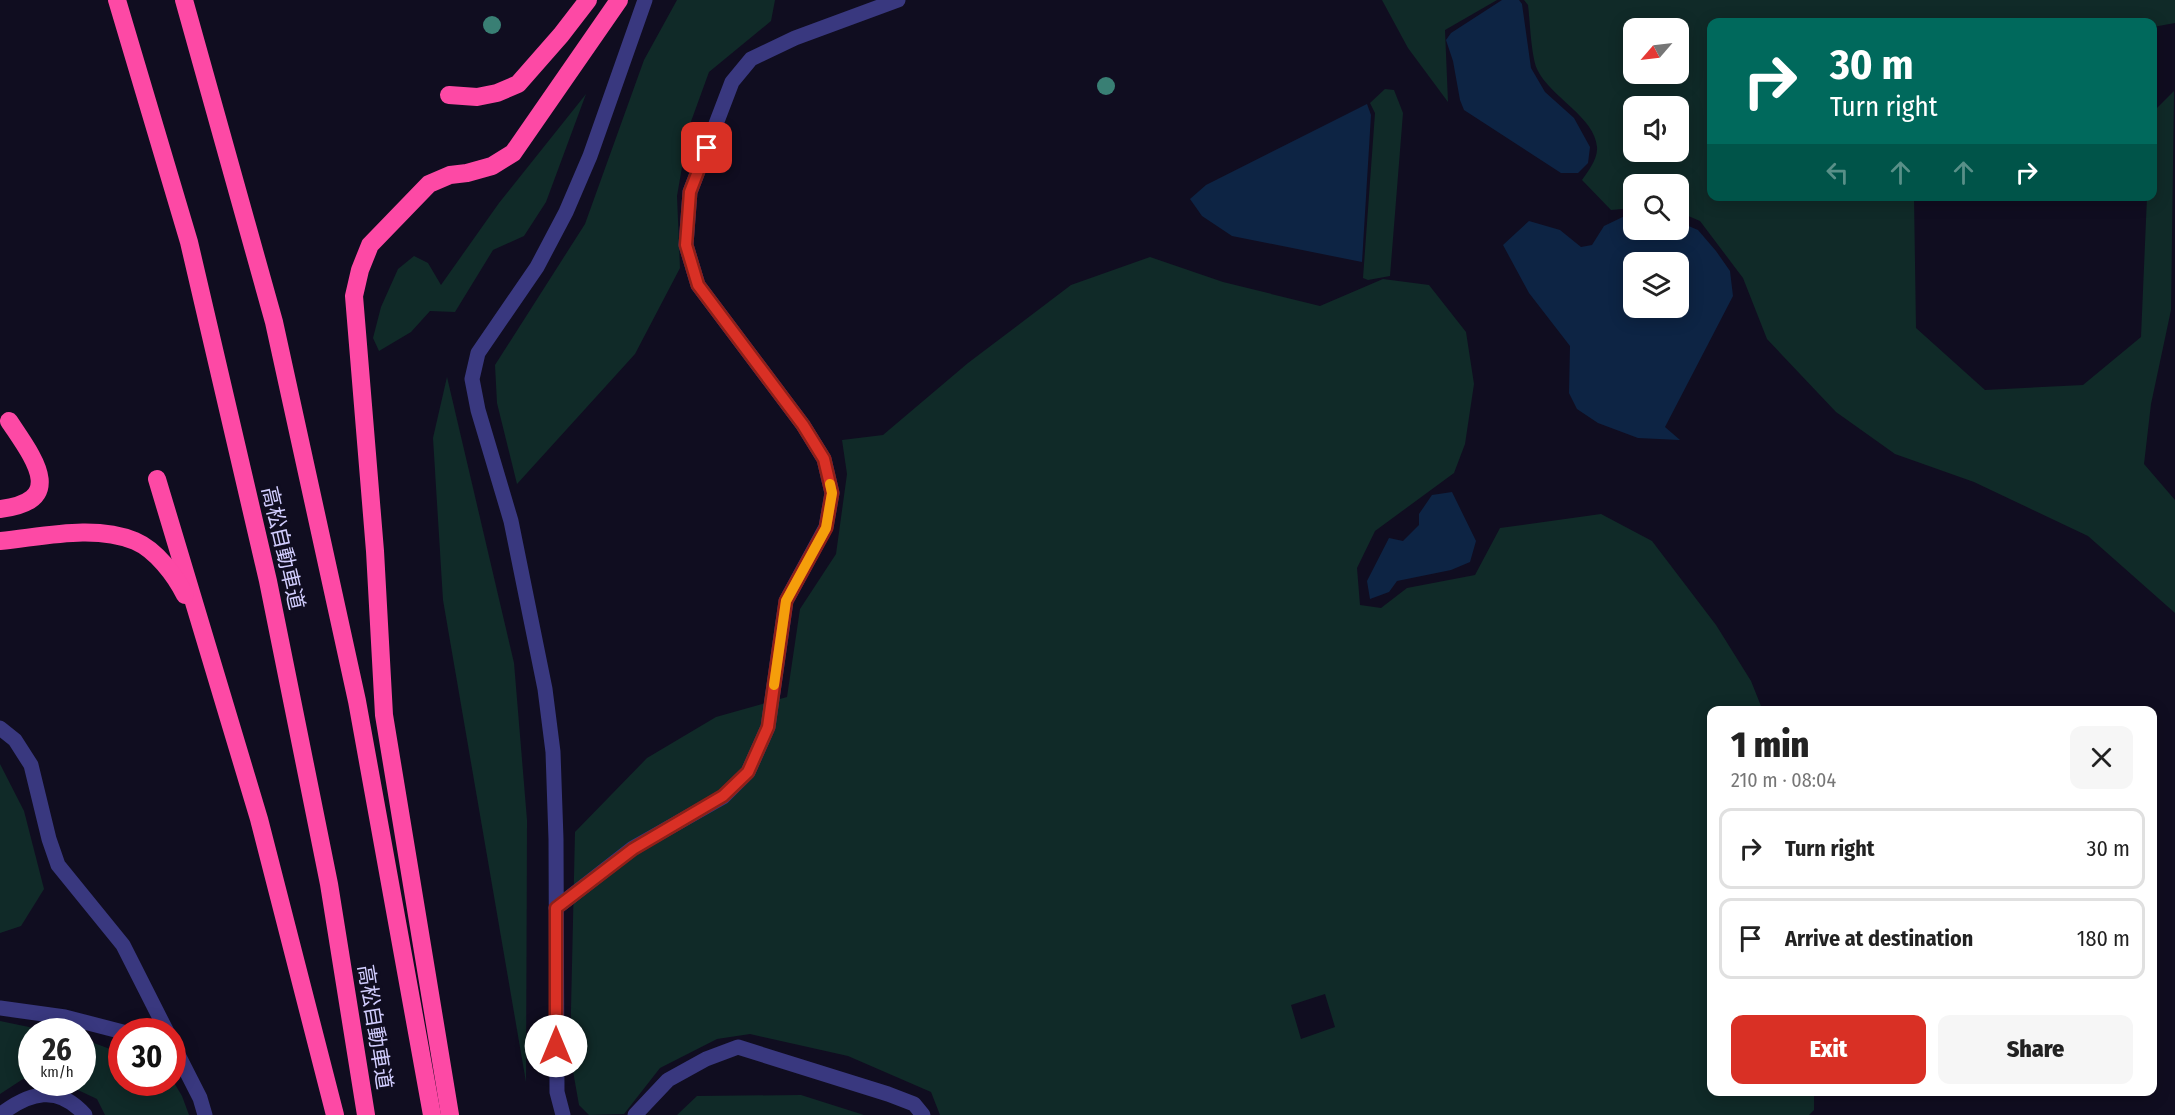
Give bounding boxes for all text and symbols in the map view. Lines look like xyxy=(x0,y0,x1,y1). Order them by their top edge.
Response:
north arrow xyxy=(1623,18,1689,84)
map controls xyxy=(1623,18,1689,318)
text: 30 m xyxy=(1830,40,1914,90)
icon: right xyxy=(1731,42,1809,120)
text: Turn right xyxy=(1830,91,1938,123)
button: sound xyxy=(1623,96,1689,162)
pin xyxy=(681,122,732,173)
icon: arrive xyxy=(690,131,723,164)
icon: left xyxy=(1821,156,1854,189)
icon: ahead xyxy=(1884,156,1917,189)
icon: ahead xyxy=(1947,156,1980,189)
icon: right xyxy=(2010,156,2043,189)
button: search xyxy=(1623,174,1689,240)
button: layers xyxy=(1623,252,1689,318)
street label: 高松自動車道 xyxy=(256,484,310,612)
text: 1 min xyxy=(1731,723,1809,767)
button: close xyxy=(2070,726,2133,789)
text: 210 m · 08:04 xyxy=(1731,768,1836,792)
icon: right xyxy=(1734,832,1767,865)
text: Turn right xyxy=(1785,835,1874,862)
text: 30 m xyxy=(2087,835,2130,862)
icon: arrive xyxy=(1734,922,1767,955)
text: Arrive at destination xyxy=(1785,925,1973,952)
text: 180 m xyxy=(2077,925,2130,952)
street label: 高松自動車道 xyxy=(352,963,398,1091)
position arrow xyxy=(524,1014,588,1078)
button: Exit xyxy=(1731,1015,1926,1084)
button: Share xyxy=(1938,1015,2133,1084)
speed limit sign: 30 xyxy=(108,1018,186,1096)
text: 26 xyxy=(42,1032,72,1068)
text: km/h xyxy=(40,1063,74,1081)

